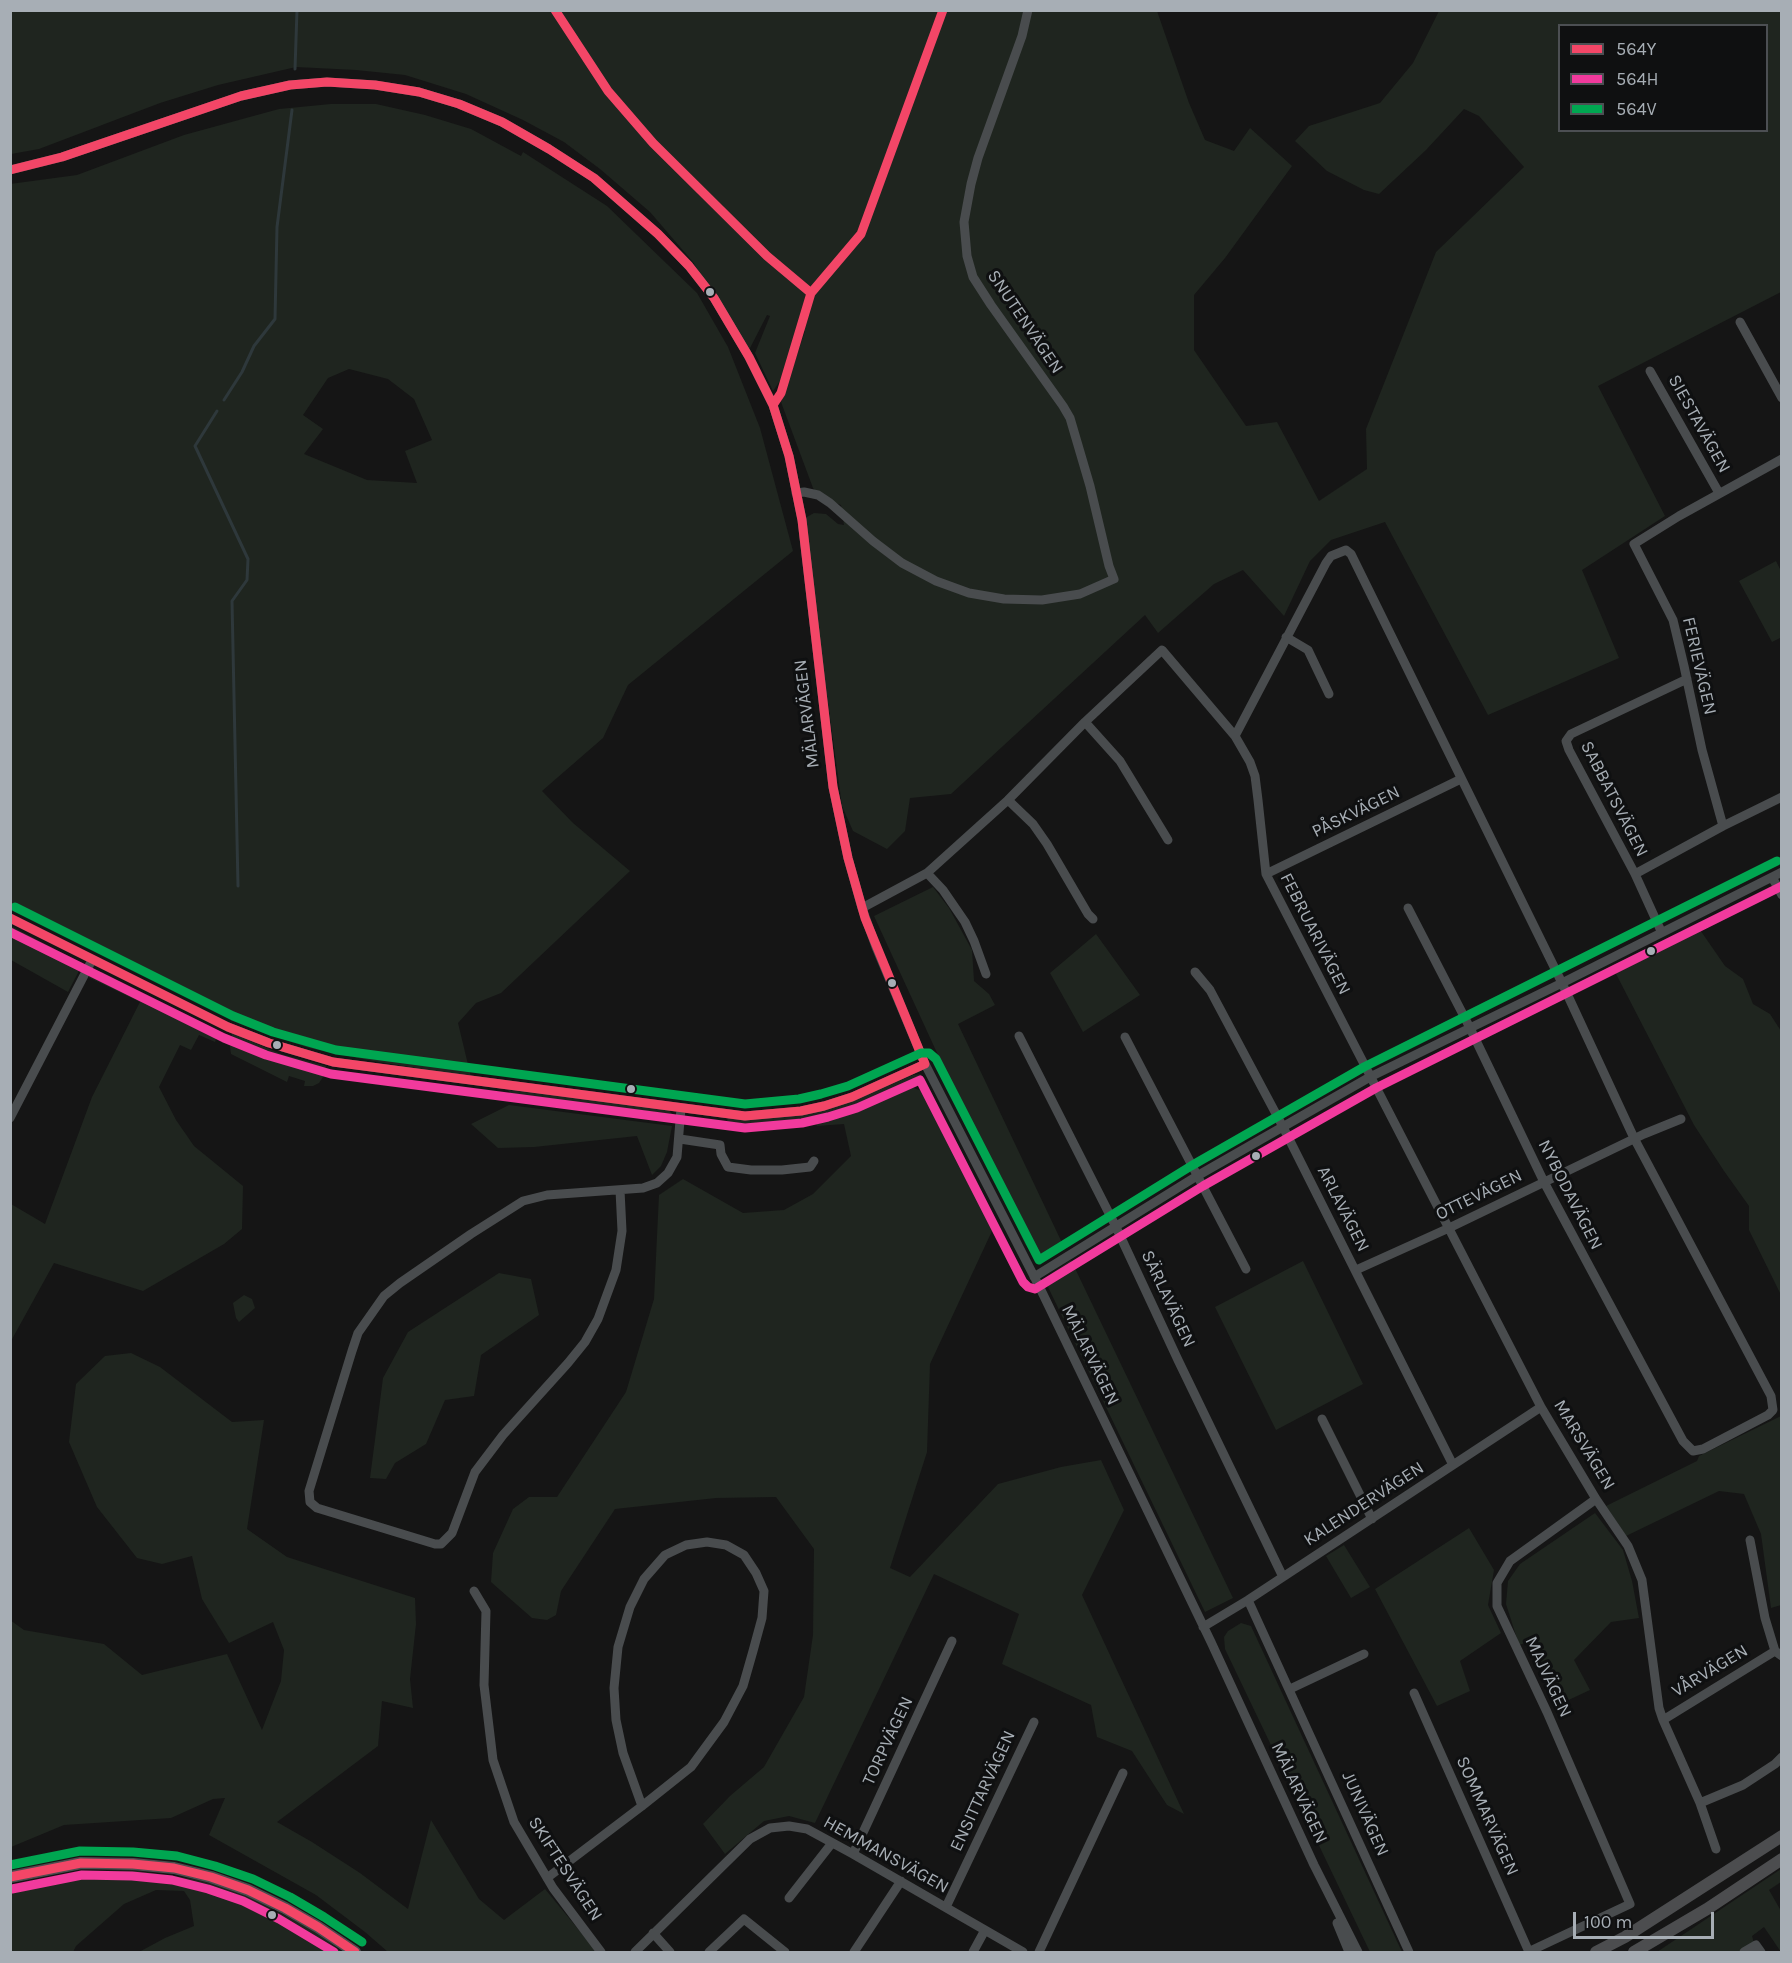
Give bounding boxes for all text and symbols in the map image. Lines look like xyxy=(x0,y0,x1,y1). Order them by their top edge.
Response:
legend xyxy=(1558,24,1768,132)
text: 564Y xyxy=(1616,38,1656,60)
text: 564H xyxy=(1616,68,1659,90)
text: 564V xyxy=(1616,98,1657,120)
street label: SNUTENVÄGEN xyxy=(982,266,1068,378)
unlabelled marker xyxy=(704,286,716,298)
street label: SIESTAVÄGEN xyxy=(1663,371,1735,477)
street label: FERIEVÄGEN xyxy=(1677,615,1721,717)
street label: MÄLARVÄGEN xyxy=(790,658,824,770)
street label: SABBATSVÄGEN xyxy=(1576,738,1652,860)
street label: PÅSKVÄGEN xyxy=(1308,781,1404,843)
street label: FEBRUARIVÄGEN xyxy=(1275,869,1355,999)
unlabelled marker xyxy=(1645,945,1657,957)
unlabelled marker xyxy=(886,977,898,989)
unlabelled marker xyxy=(271,1039,283,1051)
unlabelled marker xyxy=(625,1083,637,1095)
street label: NYBODAVÄGEN xyxy=(1533,1136,1607,1254)
unlabelled marker xyxy=(1250,1150,1262,1162)
street label: ARLAVÄGEN xyxy=(1312,1162,1374,1256)
street label: OTTEVÄGEN xyxy=(1432,1165,1526,1225)
street label: SÄRLAVÄGEN xyxy=(1136,1247,1200,1351)
street label: MÄLARVÄGEN xyxy=(1056,1301,1124,1409)
street label: MARSVÄGEN xyxy=(1549,1396,1619,1494)
street label: KALENDERVÄGEN xyxy=(1300,1457,1428,1551)
street label: MAJVÄGEN xyxy=(1520,1633,1576,1721)
street label: VÅRVÄGEN xyxy=(1668,1640,1752,1702)
street label: TORPVÄGEN xyxy=(858,1693,918,1789)
street label: ENSITTARVÄGEN xyxy=(946,1727,1020,1855)
street label: MÄLARVÄGEN xyxy=(1266,1739,1332,1847)
street label: SOMMARVÄGEN xyxy=(1451,1753,1523,1879)
street label: JUNIVÄGEN xyxy=(1337,1768,1393,1860)
street label: HEMMANSVÄGEN xyxy=(820,1812,952,1898)
street label: SKIFTESVÄGEN xyxy=(523,1813,607,1925)
scale bar xyxy=(1576,1900,1717,1938)
unlabelled marker xyxy=(266,1909,278,1921)
text: 100 m xyxy=(1584,1911,1632,1933)

